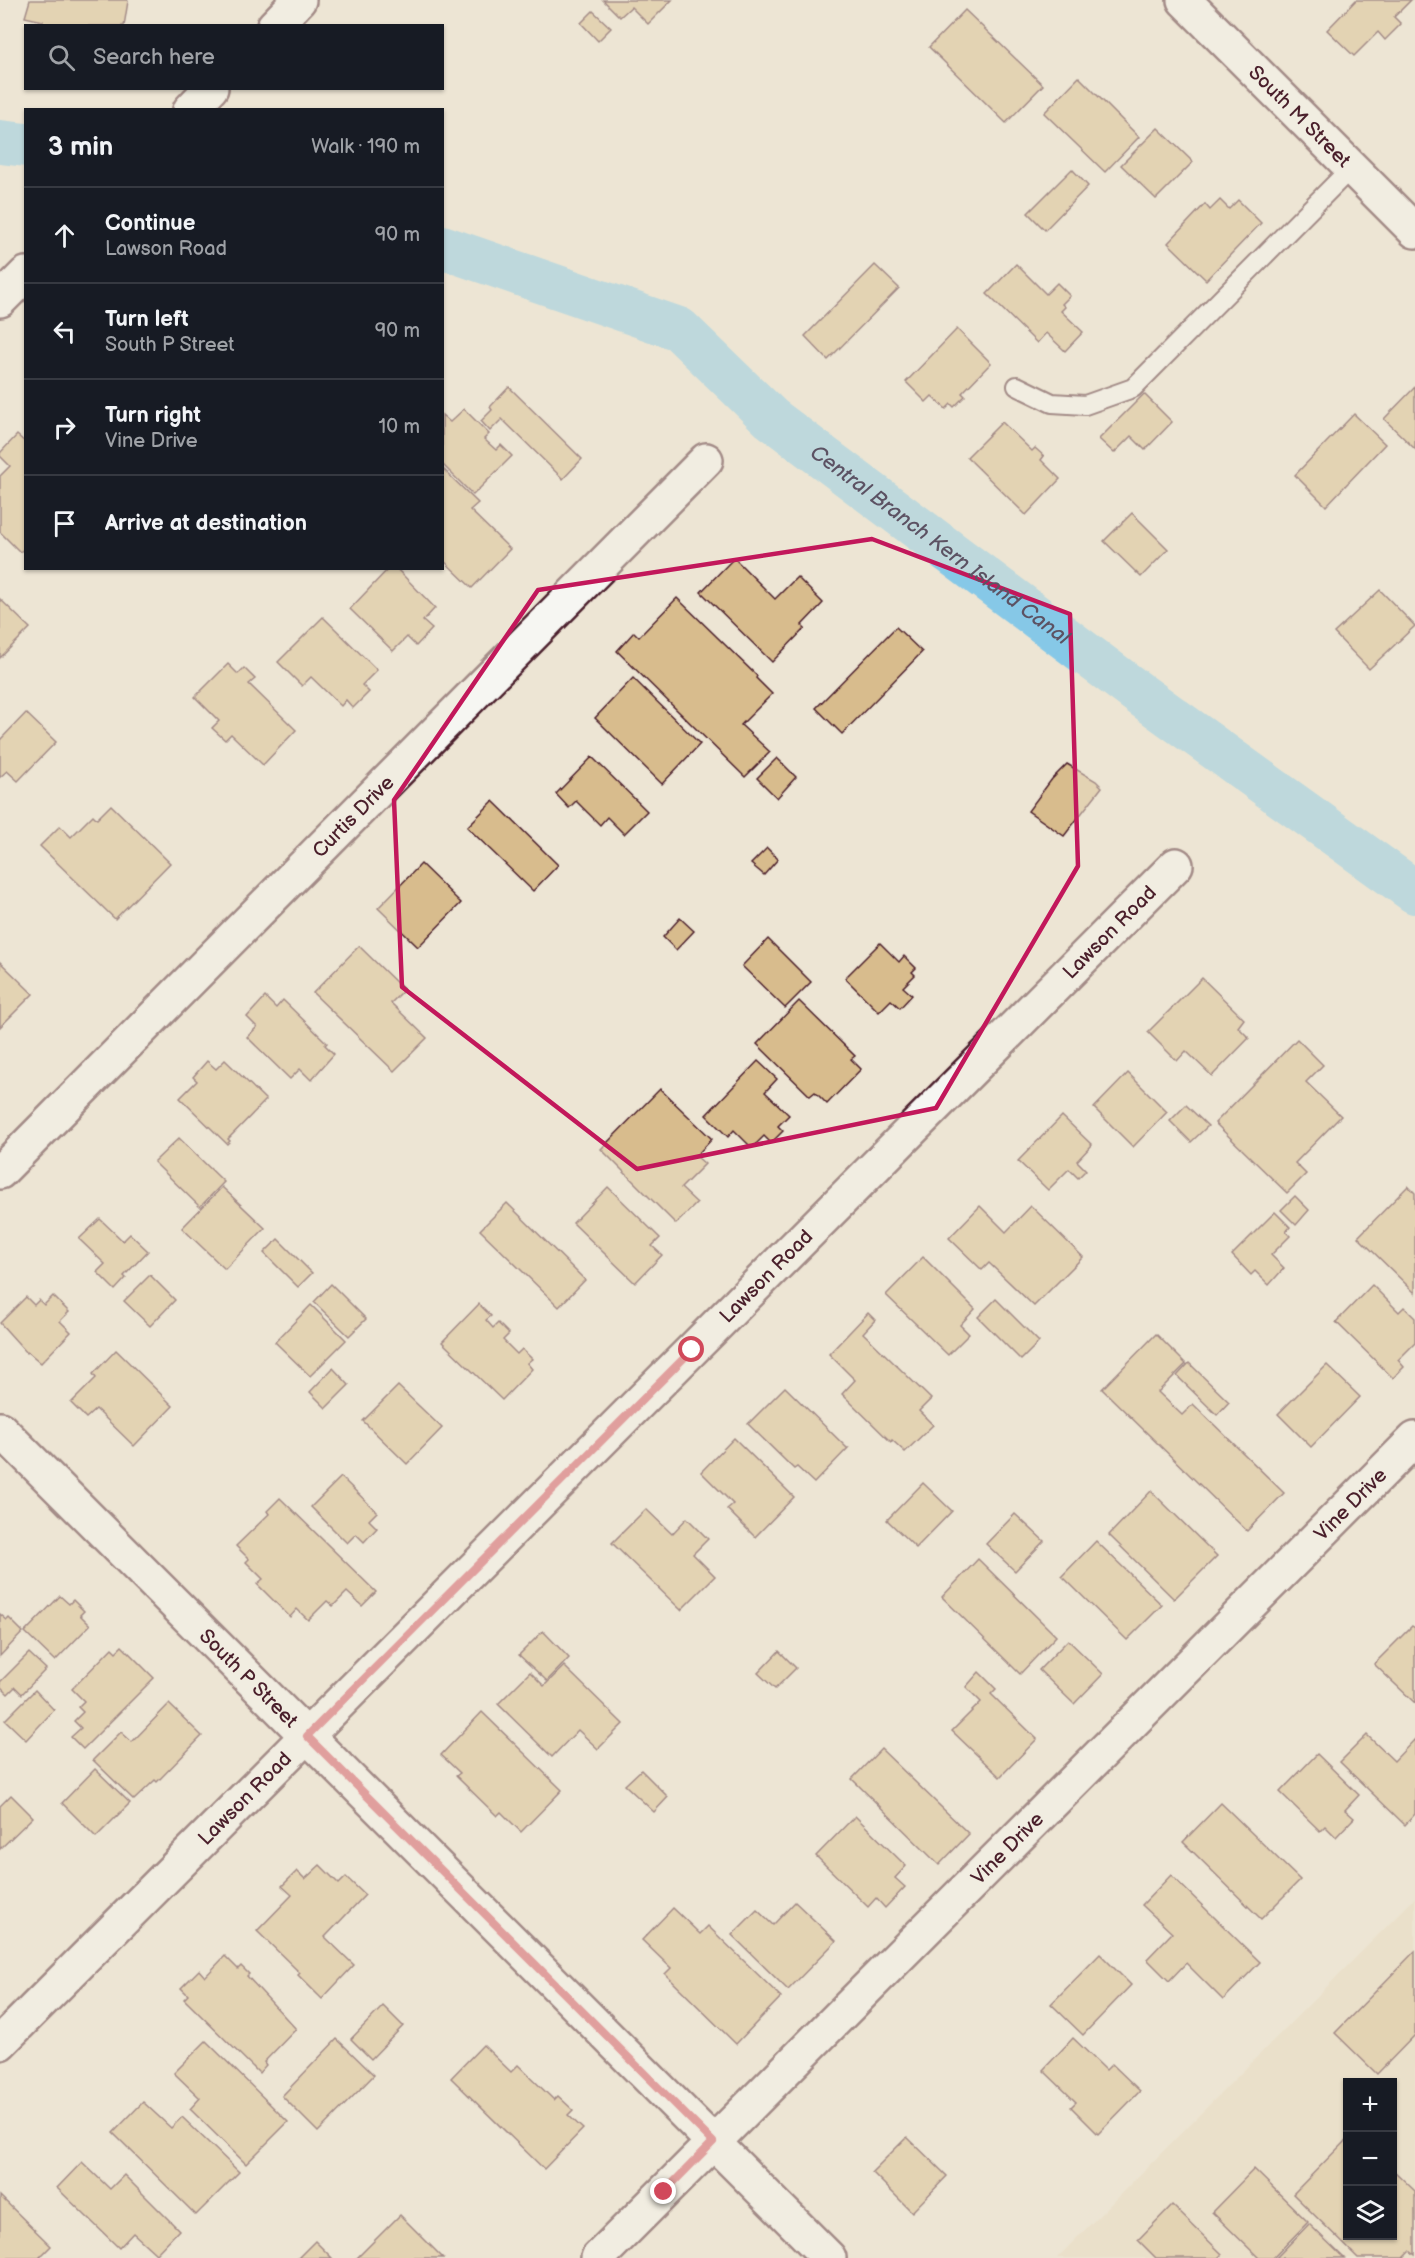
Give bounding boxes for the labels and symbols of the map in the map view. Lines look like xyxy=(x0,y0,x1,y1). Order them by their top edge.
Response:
street label: South M Street xyxy=(1243,61,1355,173)
water label: Central Branch Kern Island Canal xyxy=(805,440,1075,651)
street label: Curtis Drive xyxy=(308,771,399,863)
street label: Lawson Road xyxy=(1058,881,1162,984)
street label: Lawson Road xyxy=(715,1225,818,1328)
route start xyxy=(678,1336,704,1362)
street label: Vine Drive xyxy=(1310,1463,1392,1546)
street label: South P Street xyxy=(194,1624,302,1733)
street label: Lawson Road xyxy=(194,1747,297,1850)
street label: Vine Drive xyxy=(966,1807,1049,1890)
route end xyxy=(650,2178,676,2204)

